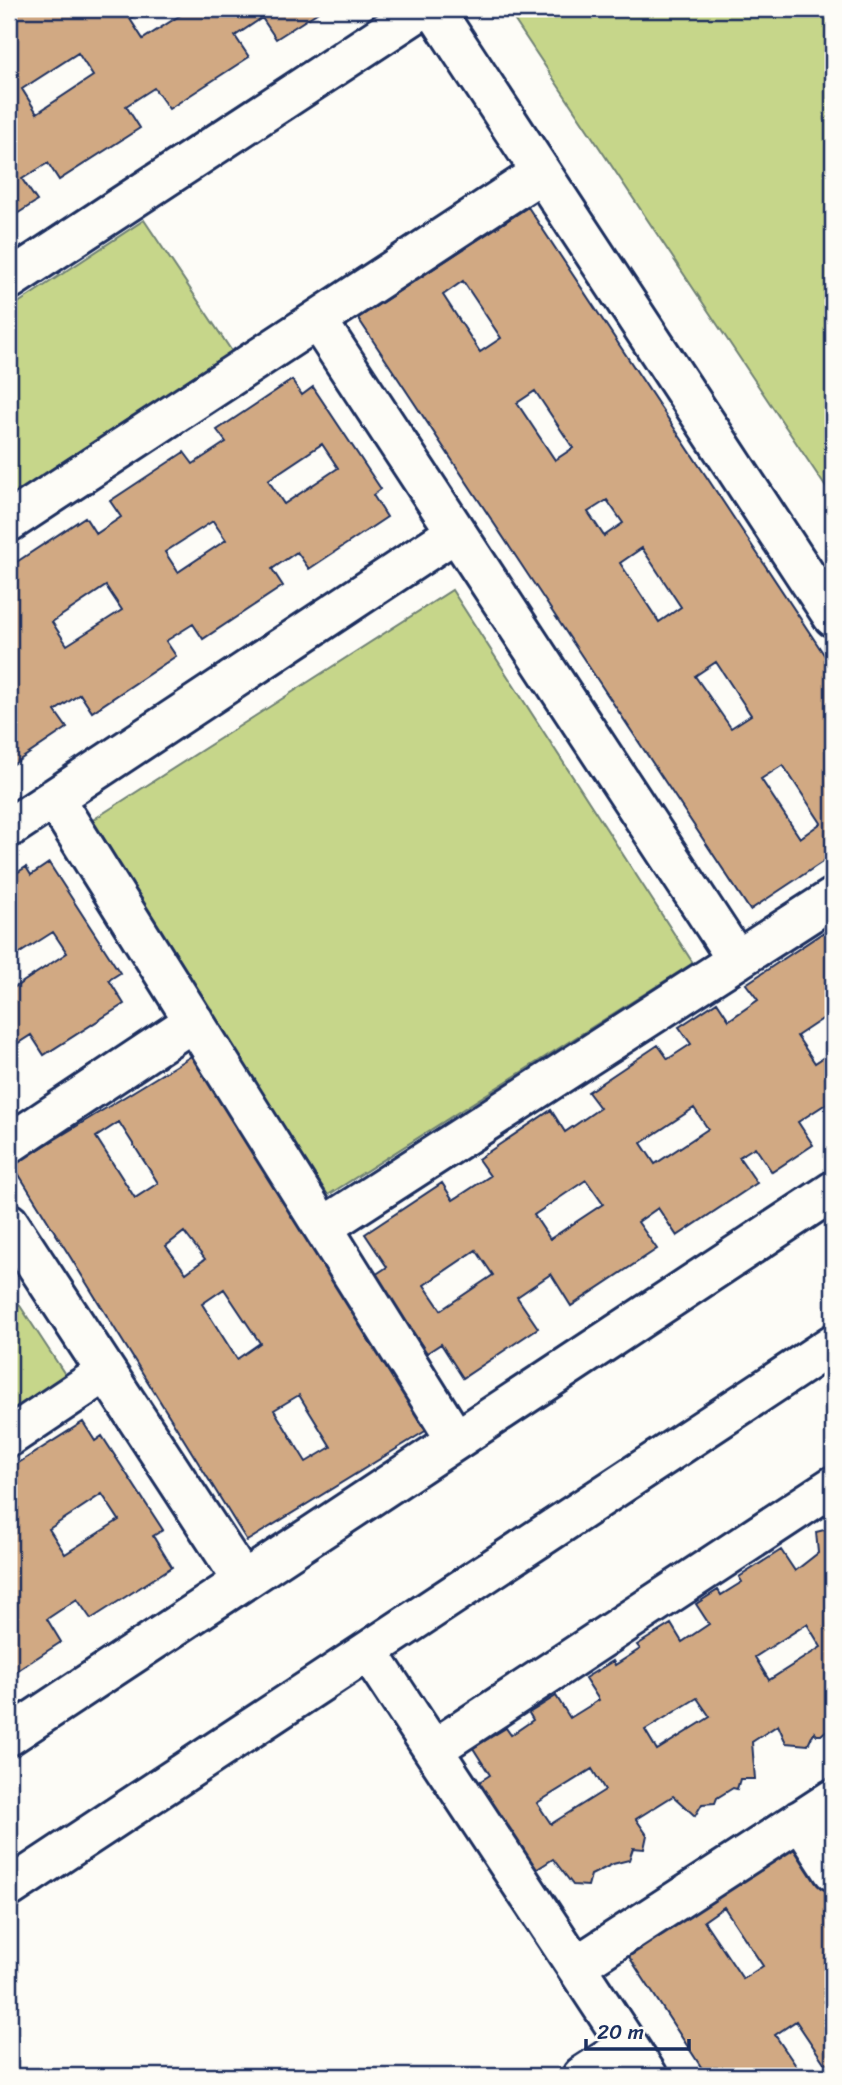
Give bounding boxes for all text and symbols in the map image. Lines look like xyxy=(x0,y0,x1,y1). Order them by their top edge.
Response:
scale bar xyxy=(586,2008,690,2052)
text: 20 m xyxy=(597,2013,644,2051)

